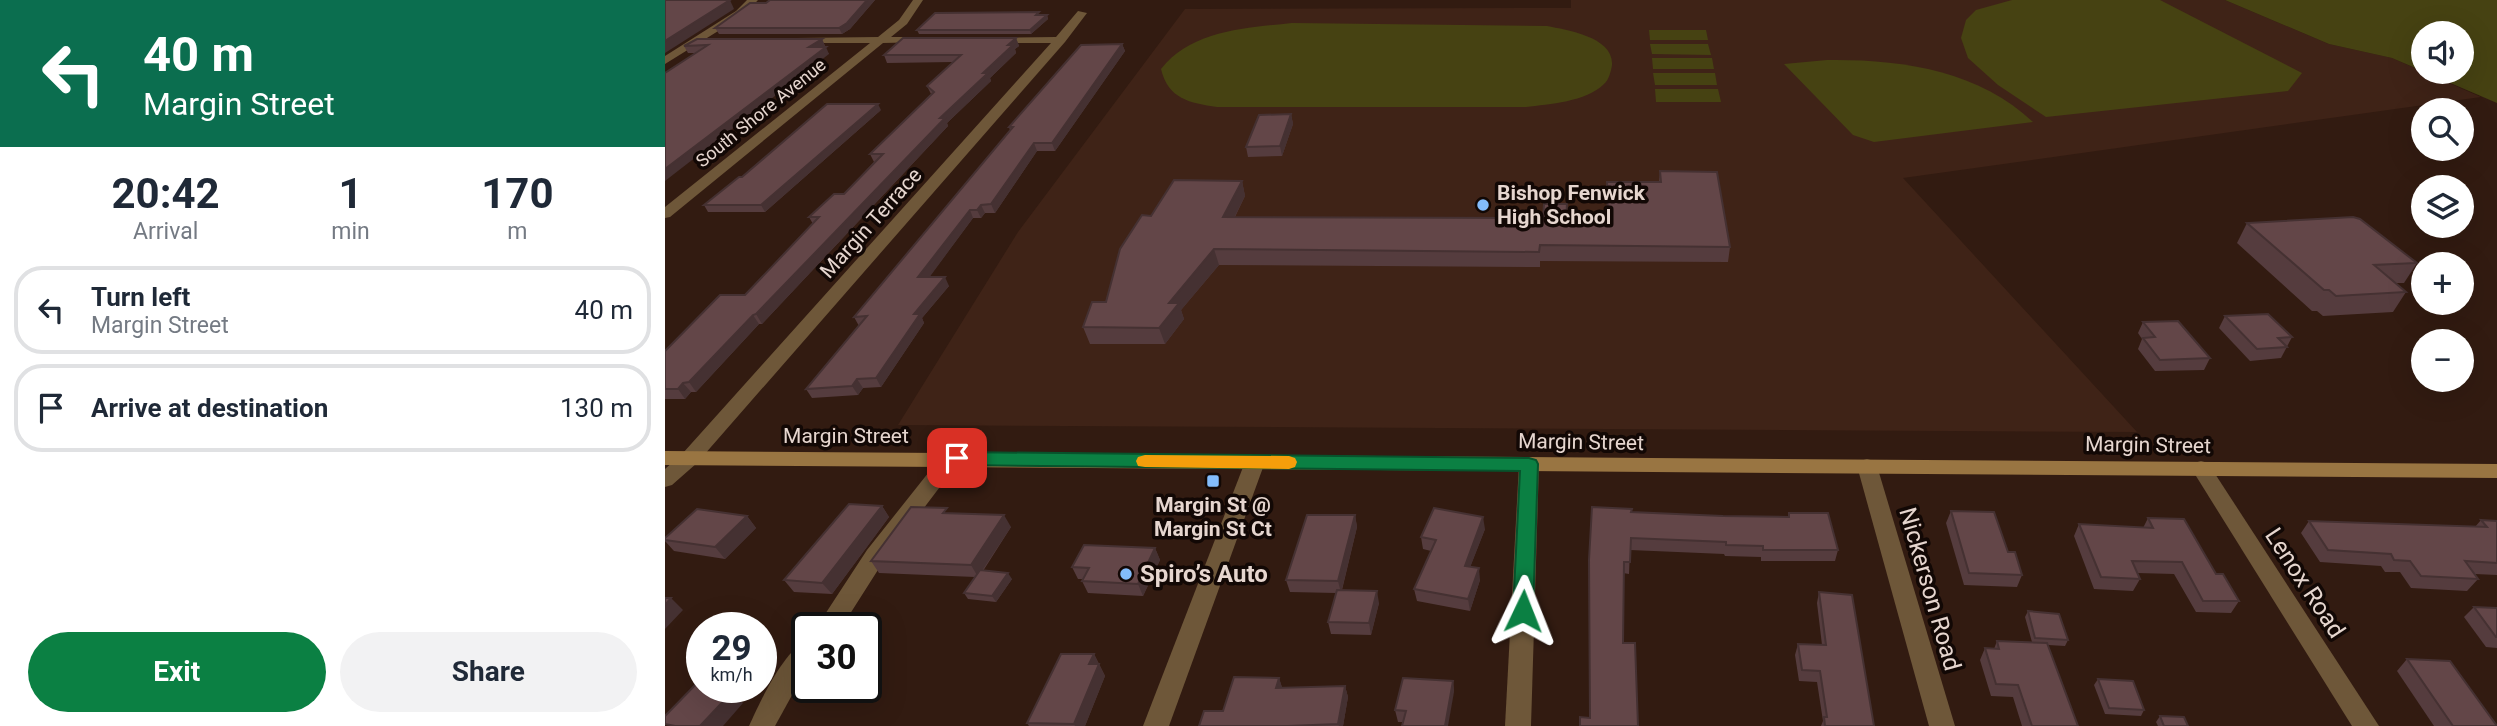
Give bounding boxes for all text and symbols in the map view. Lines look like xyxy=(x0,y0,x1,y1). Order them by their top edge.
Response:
map controls xyxy=(2411,21,2474,392)
button: sound xyxy=(2411,21,2474,84)
text: 40 m xyxy=(143,26,254,83)
icon: left xyxy=(28,28,119,119)
street label: South Shore Avenue xyxy=(692,54,830,171)
text: Margin Street xyxy=(143,85,335,123)
button: search xyxy=(2411,98,2474,161)
street label: Margin Terrace xyxy=(815,163,927,283)
text: 20:42 xyxy=(112,169,220,218)
text: 1 xyxy=(338,169,363,218)
text: 170 xyxy=(481,169,554,218)
button: layers xyxy=(2411,175,2474,238)
place label: Bishop Fenwick High School xyxy=(1497,181,1646,229)
marker: Bishop Fenwick High School xyxy=(1475,197,1491,213)
text: Arrival xyxy=(133,218,198,245)
text: min xyxy=(331,218,370,245)
text: m xyxy=(507,218,527,245)
button: + xyxy=(2411,252,2474,315)
text: Turn left xyxy=(91,282,190,312)
icon: left xyxy=(32,291,70,329)
text: 40 m xyxy=(575,295,633,325)
text: Margin Street xyxy=(91,312,229,339)
button: − xyxy=(2411,329,2474,392)
icon: arrive xyxy=(32,389,70,427)
text: Arrive at destination xyxy=(91,393,328,423)
text: 130 m xyxy=(560,393,633,423)
street label: Margin Street xyxy=(783,424,909,448)
pin xyxy=(927,428,987,488)
street label: Margin Street xyxy=(1518,429,1644,455)
street label: Margin Street xyxy=(2085,432,2211,458)
icon: arrive xyxy=(938,439,976,477)
marker: Margin St @ Margin St Ct xyxy=(1205,473,1221,489)
place label: Margin St @ Margin St Ct xyxy=(1154,493,1272,541)
street label: Nickerson Road xyxy=(1893,504,1967,674)
street label: Lenox Road xyxy=(2259,523,2351,643)
place label: Spiro’s Auto xyxy=(1140,560,1268,588)
marker: Spiro’s Auto xyxy=(1118,566,1134,582)
position arrow xyxy=(1486,574,1560,648)
speed limit sign: 30 xyxy=(791,612,882,703)
text: 29 xyxy=(711,628,752,669)
button: Exit xyxy=(28,632,326,712)
button: Share xyxy=(340,632,637,712)
text: km/h xyxy=(710,664,753,685)

